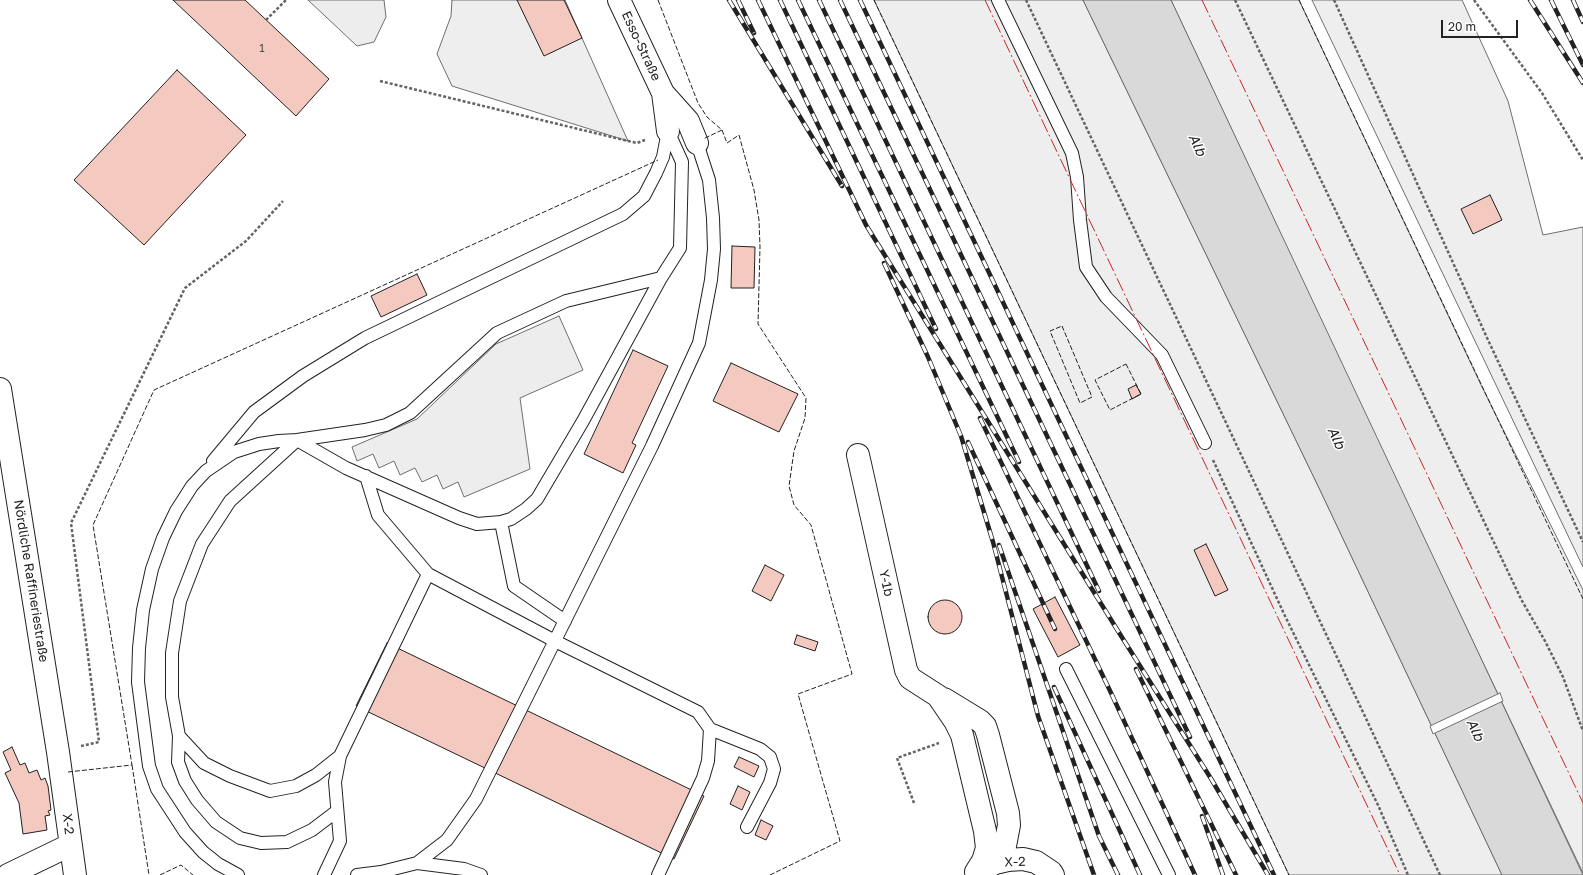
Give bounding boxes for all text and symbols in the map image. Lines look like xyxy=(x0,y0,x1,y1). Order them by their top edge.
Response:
street label: Esso-Straße xyxy=(618,9,664,83)
scale bar xyxy=(1443,12,1520,38)
text: 20 m xyxy=(1448,19,1476,34)
house number: 1 xyxy=(259,42,265,56)
water label: Alb xyxy=(1185,131,1209,159)
water label: Alb xyxy=(1324,424,1348,452)
street label: Nördliche Raffineriestraße xyxy=(10,499,52,663)
street label: Y-1b xyxy=(876,568,896,598)
water label: Alb xyxy=(1463,716,1487,744)
street label: X-2 xyxy=(59,813,77,835)
street label: X-2 xyxy=(1004,854,1026,870)

